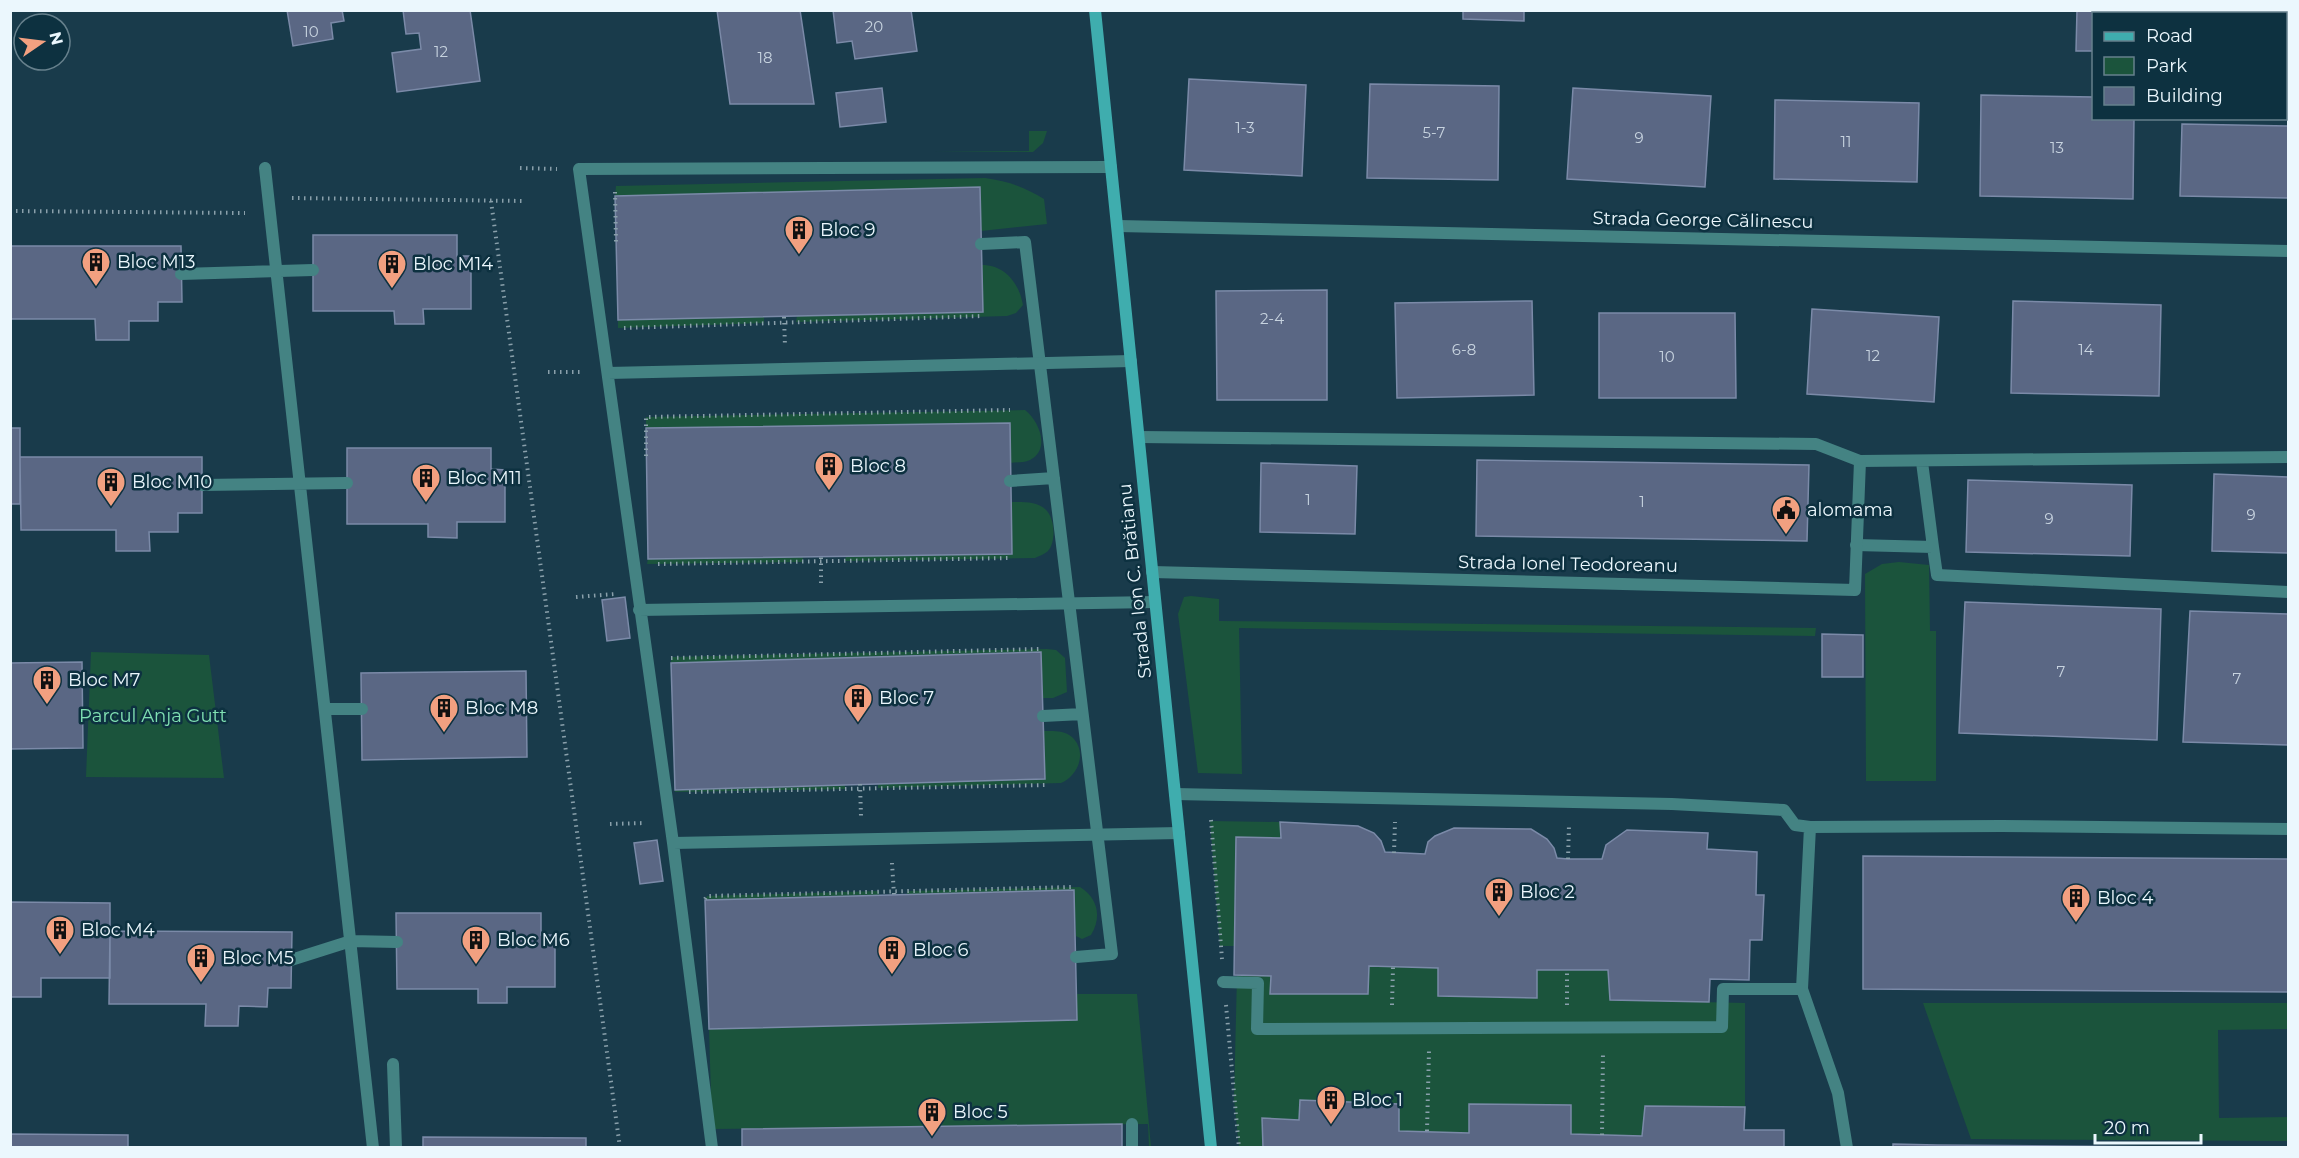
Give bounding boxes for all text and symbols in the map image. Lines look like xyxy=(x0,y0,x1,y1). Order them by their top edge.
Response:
north arrow xyxy=(12,12,72,72)
legend xyxy=(2092,12,2287,120)
house number: 20 xyxy=(865,17,883,36)
house number: 10 xyxy=(303,22,319,41)
text: Road xyxy=(2146,25,2193,47)
text: N xyxy=(45,30,67,47)
house number: 12 xyxy=(434,42,448,61)
house number: 18 xyxy=(758,48,773,67)
text: Park xyxy=(2146,55,2187,77)
text: Building xyxy=(2146,85,2223,107)
house number: 1-3 xyxy=(1235,118,1255,137)
house number: 5-7 xyxy=(1423,123,1446,142)
house number: 9 xyxy=(1634,128,1644,147)
house number: 11 xyxy=(1841,132,1851,151)
house number: 13 xyxy=(2050,138,2064,157)
street label: Strada George Călinescu xyxy=(1592,207,1814,233)
building icon: Bloc 9 xyxy=(783,214,815,256)
place label: Bloc 9 xyxy=(820,219,876,241)
building icon: Bloc M13 xyxy=(80,246,112,288)
building icon: Bloc M14 xyxy=(376,248,408,290)
place label: Bloc M13 xyxy=(117,251,195,273)
place label: Bloc M14 xyxy=(413,253,493,275)
house number: 2-4 xyxy=(1260,309,1284,328)
house number: 6-8 xyxy=(1452,340,1476,359)
house number: 14 xyxy=(2078,340,2094,359)
house number: 12 xyxy=(1866,346,1880,365)
house number: 10 xyxy=(1659,347,1675,366)
building icon: Bloc 8 xyxy=(813,450,845,492)
place label: Bloc 8 xyxy=(850,455,906,477)
building icon: Bloc M11 xyxy=(410,462,442,504)
building icon: Bloc M10 xyxy=(95,466,127,508)
place label: Bloc M11 xyxy=(447,467,522,489)
place label: Bloc M10 xyxy=(132,471,212,493)
street label: Strada Ion C. Brătianu xyxy=(1114,482,1156,680)
house number: 1 xyxy=(1305,490,1311,509)
house number: 1 xyxy=(1639,492,1645,511)
public building icon: alomama xyxy=(1770,494,1802,536)
place label: alomama xyxy=(1807,499,1893,521)
house number: 9 xyxy=(2246,505,2256,524)
house number: 9 xyxy=(2044,509,2054,528)
street label: Strada Ionel Teodoreanu xyxy=(1458,551,1678,577)
house number: 7 xyxy=(2057,662,2066,681)
building icon: Bloc M7 xyxy=(31,664,63,706)
place label: Bloc M7 xyxy=(68,669,140,691)
house number: 7 xyxy=(2233,669,2242,688)
building icon: Bloc 7 xyxy=(842,682,874,724)
place label: Bloc 7 xyxy=(879,687,934,709)
building icon: Bloc M8 xyxy=(428,692,460,734)
place label: Bloc M8 xyxy=(465,697,538,719)
park label: Parcul Anja Gutt xyxy=(79,705,227,727)
building icon: Bloc 2 xyxy=(1483,876,1515,918)
place label: Bloc 2 xyxy=(1520,881,1575,903)
building icon: Bloc 4 xyxy=(2060,882,2092,924)
place label: Bloc 4 xyxy=(2097,887,2154,909)
building icon: Bloc M4 xyxy=(44,914,76,956)
place label: Bloc M4 xyxy=(81,919,155,941)
building icon: Bloc M6 xyxy=(460,924,492,966)
place label: Bloc M6 xyxy=(497,929,570,951)
building icon: Bloc 6 xyxy=(876,934,908,976)
place label: Bloc 6 xyxy=(913,939,969,961)
building icon: Bloc M5 xyxy=(185,942,217,984)
place label: Bloc M5 xyxy=(222,947,294,969)
building icon: Bloc 1 xyxy=(1315,1084,1347,1126)
place label: Bloc 1 xyxy=(1352,1089,1403,1111)
building icon: Bloc 5 xyxy=(916,1096,948,1138)
place label: Bloc 5 xyxy=(953,1101,1008,1123)
scale bar xyxy=(2095,1107,2202,1145)
text: 20 m xyxy=(2104,1117,2150,1139)

